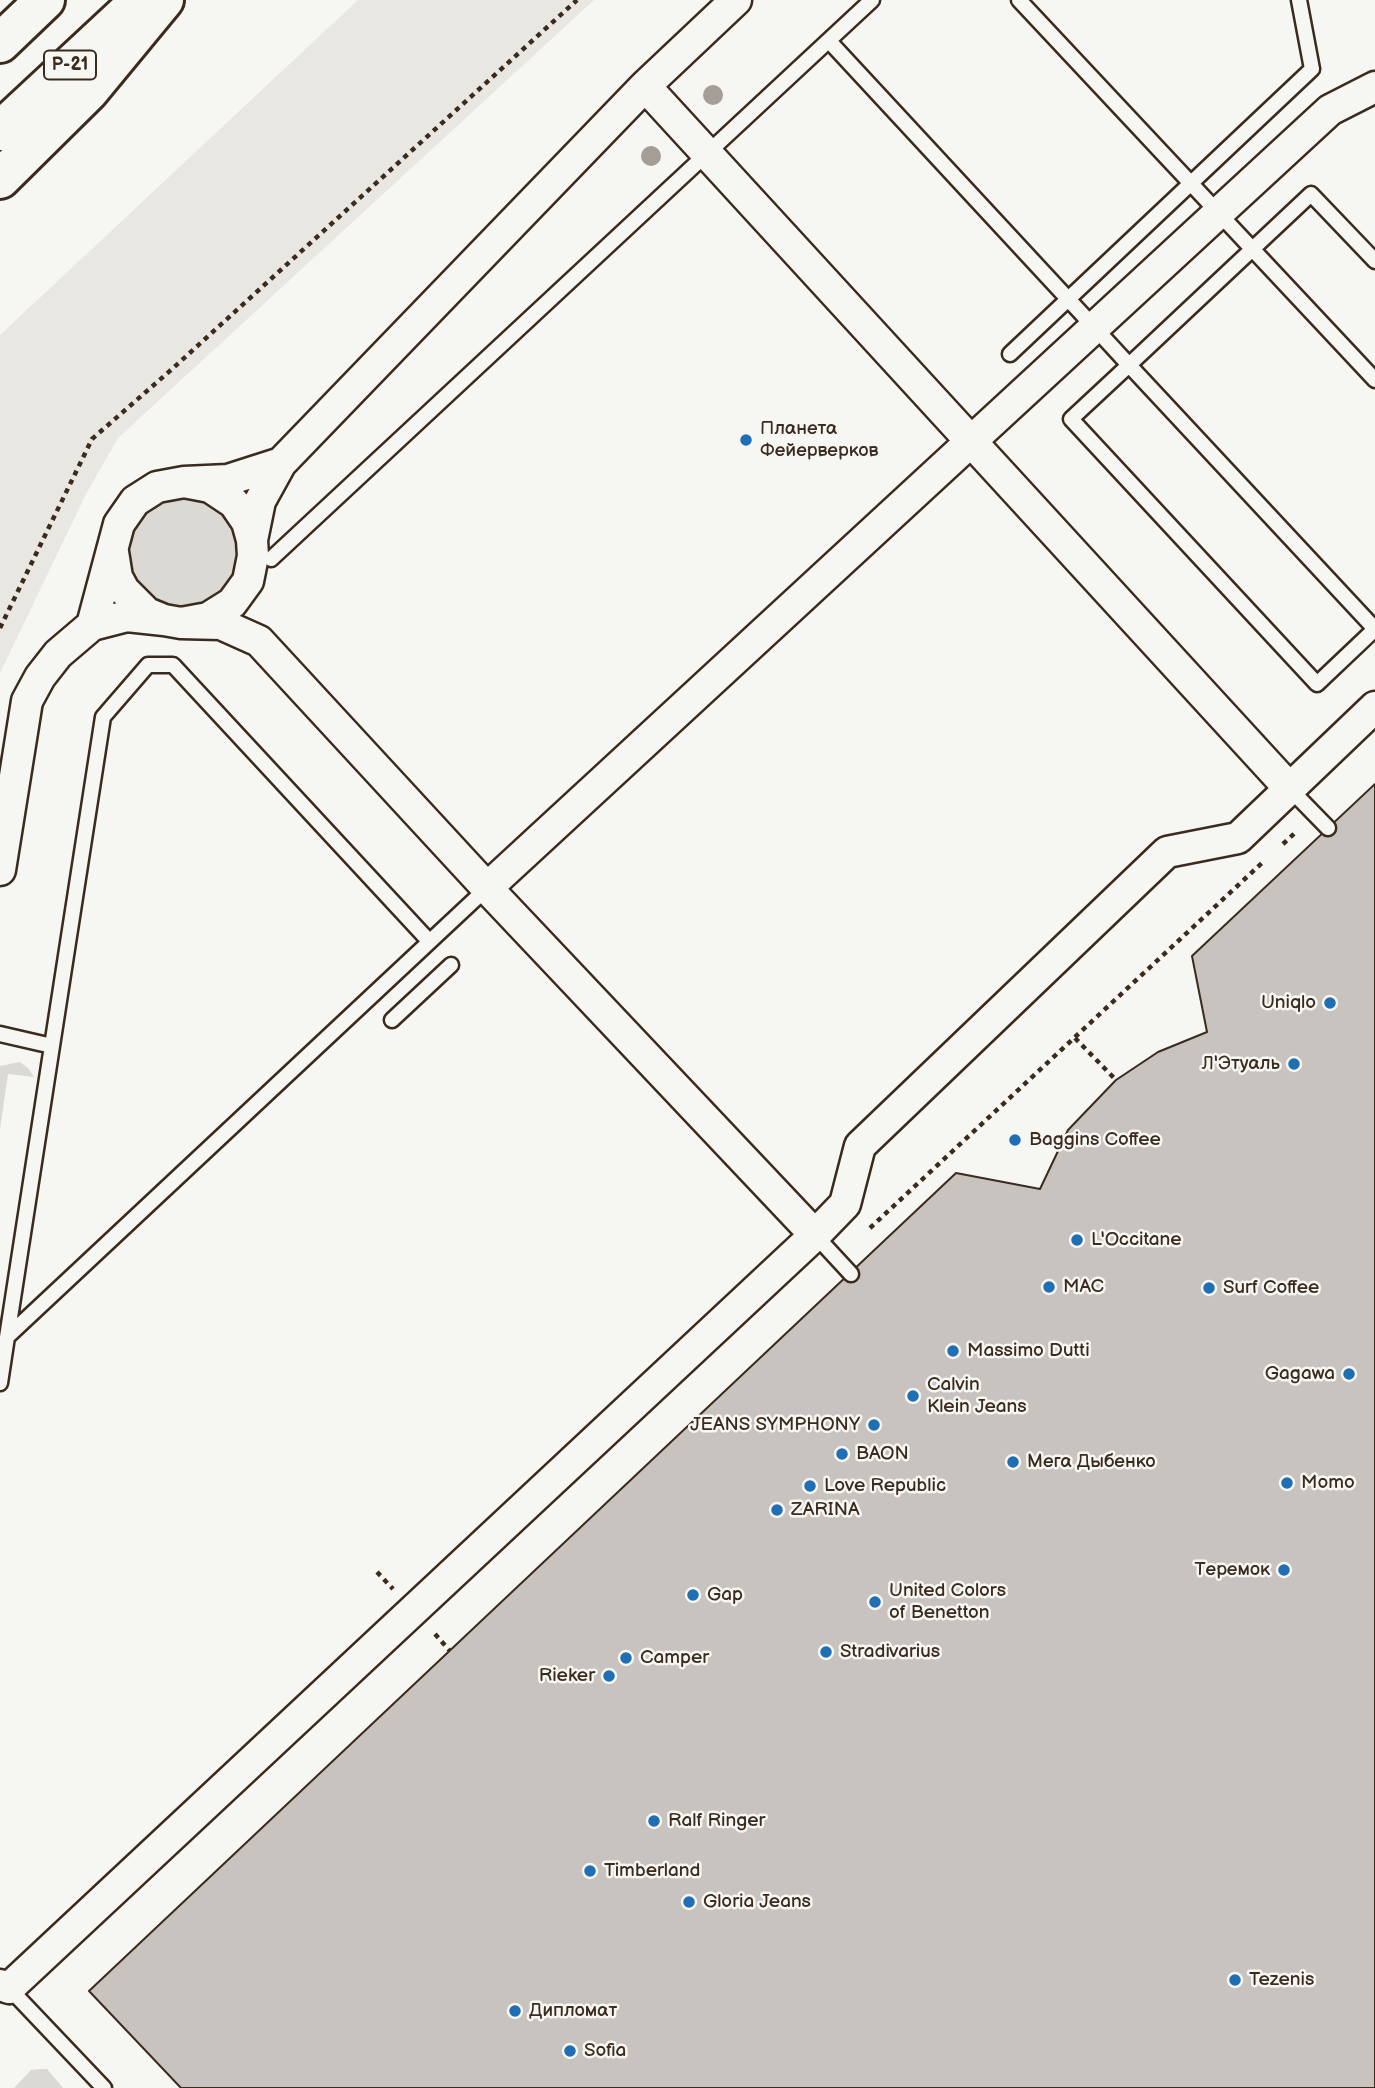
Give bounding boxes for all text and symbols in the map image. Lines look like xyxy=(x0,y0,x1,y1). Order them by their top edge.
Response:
road number: Р-21 xyxy=(44,51,96,80)
place label: Планета Фейерверков xyxy=(760,418,878,462)
marker: Планета Фейерверков xyxy=(738,432,754,448)
place label: Uniqlo xyxy=(1261,992,1316,1014)
marker: Uniqlo xyxy=(1322,995,1338,1011)
place label: Л'Этуаль xyxy=(1202,1053,1280,1075)
marker: Л'Этуаль xyxy=(1286,1056,1302,1072)
place label: Baggins Coffee xyxy=(1029,1129,1161,1151)
marker: Baggins Coffee xyxy=(1007,1132,1023,1148)
place label: L'Occitane xyxy=(1091,1229,1182,1251)
marker: L'Occitane xyxy=(1069,1232,1085,1248)
place label: MAC xyxy=(1063,1276,1104,1298)
place label: Surf Coffee xyxy=(1223,1277,1319,1299)
marker: MAC xyxy=(1041,1279,1057,1295)
marker: Surf Coffee xyxy=(1201,1280,1217,1296)
place label: Massimo Dutti xyxy=(967,1340,1090,1362)
marker: Massimo Dutti xyxy=(945,1343,961,1359)
place label: Gagawa xyxy=(1265,1363,1335,1385)
marker: Gagawa xyxy=(1341,1366,1357,1382)
place label: Calvin Klein Jeans xyxy=(927,1374,1027,1418)
marker: Calvin Klein Jeans xyxy=(905,1388,921,1404)
place label: JEANS SYMPHONY xyxy=(690,1414,860,1436)
marker: JEANS SYMPHONY xyxy=(866,1417,882,1433)
place label: BAON xyxy=(856,1443,909,1465)
marker: BAON xyxy=(834,1446,850,1462)
place label: Мега Дыбенко xyxy=(1027,1451,1155,1473)
marker: Мега Дыбенко xyxy=(1005,1454,1021,1470)
place label: Momo xyxy=(1301,1472,1355,1494)
place label: Love Republic xyxy=(824,1475,946,1497)
marker: Momo xyxy=(1279,1475,1295,1491)
marker: Love Republic xyxy=(802,1478,818,1494)
place label: ZARINA xyxy=(791,1499,860,1521)
marker: ZARINA xyxy=(769,1502,785,1518)
place label: Теремок xyxy=(1195,1559,1270,1581)
marker: Теремок xyxy=(1276,1562,1292,1578)
place label: United Colors of Benetton xyxy=(889,1580,1006,1624)
place label: Gap xyxy=(707,1584,743,1606)
marker: Gap xyxy=(685,1587,701,1603)
marker: United Colors of Benetton xyxy=(867,1594,883,1610)
place label: Stradivarius xyxy=(840,1641,940,1663)
marker: Stradivarius xyxy=(818,1644,834,1660)
place label: Camper xyxy=(640,1647,709,1669)
marker: Camper xyxy=(618,1650,634,1666)
place label: Rieker xyxy=(539,1665,595,1687)
marker: Rieker xyxy=(601,1668,617,1684)
place label: Ralf Ringer xyxy=(668,1810,765,1832)
marker: Ralf Ringer xyxy=(646,1813,662,1829)
place label: Timberland xyxy=(604,1860,700,1882)
marker: Timberland xyxy=(582,1863,598,1879)
place label: Gloria Jeans xyxy=(703,1891,811,1913)
marker: Gloria Jeans xyxy=(681,1894,697,1910)
place label: Tezenis xyxy=(1249,1969,1314,1991)
marker: Tezenis xyxy=(1227,1972,1243,1988)
place label: Дипломат xyxy=(529,2000,617,2022)
marker: Дипломат xyxy=(507,2003,523,2019)
place label: Sofia xyxy=(584,2040,626,2062)
marker: Sofia xyxy=(562,2043,578,2059)

